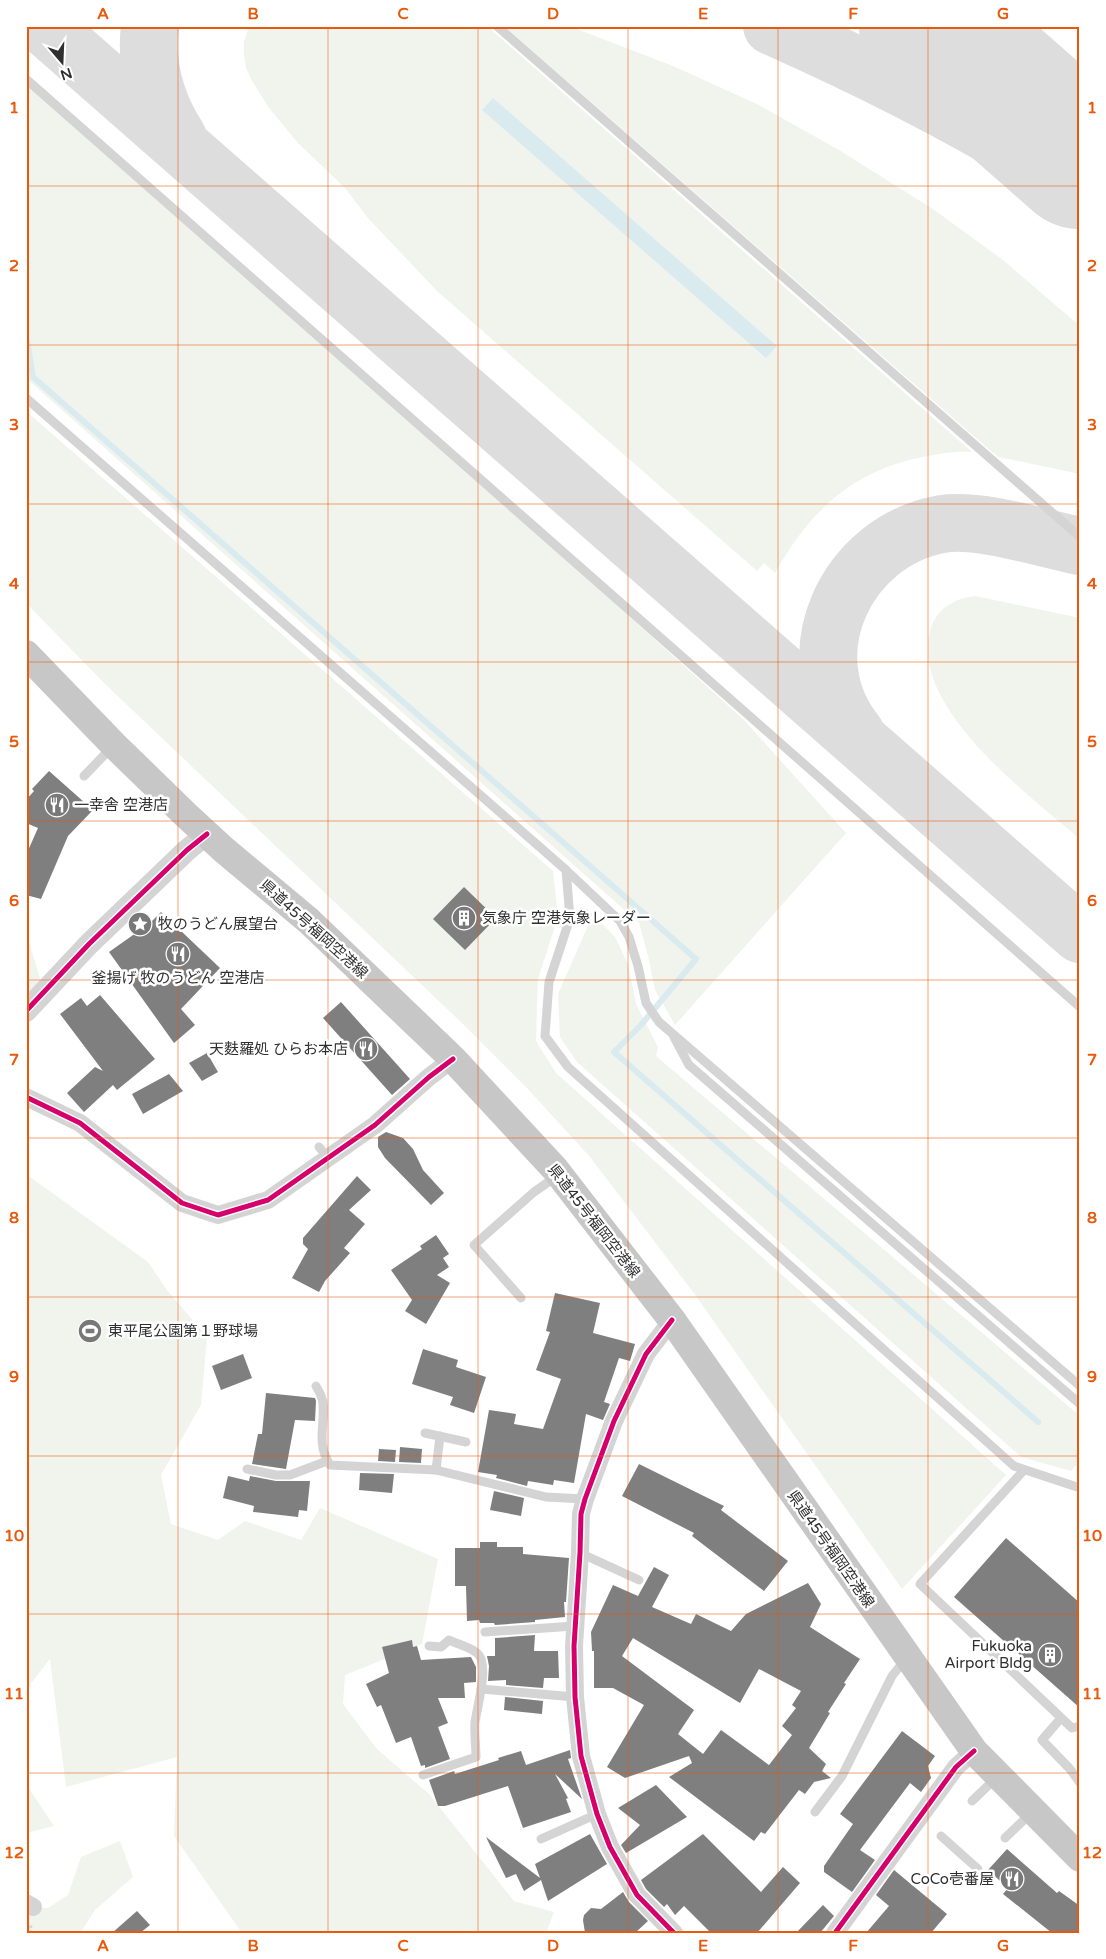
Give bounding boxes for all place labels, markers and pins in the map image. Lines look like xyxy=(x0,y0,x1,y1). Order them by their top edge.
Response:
restaurant icon: 一幸舎 空港店 xyxy=(44,792,70,818)
place label: 一幸舎 空港店 xyxy=(74,796,168,814)
building icon: 気象庁 空港気象レーダー xyxy=(451,905,477,931)
place label: 気象庁 空港気象レーダー xyxy=(482,909,651,927)
place icon: 牧のうどん展望台 xyxy=(127,911,153,937)
place label: 牧のうどん展望台 xyxy=(158,915,278,933)
restaurant icon: 釜揚げ 牧のうどん 空港店 xyxy=(165,941,191,967)
place label: 釜揚げ 牧のうどん 空港店 xyxy=(92,969,264,987)
restaurant icon: 天麩羅処 ひらお本店 xyxy=(353,1036,379,1062)
place label: 天麩羅処 ひらお本店 xyxy=(209,1040,348,1058)
sports icon: 東平尾公園第１野球場 xyxy=(77,1318,103,1344)
place label: 東平尾公園第１野球場 xyxy=(108,1322,258,1340)
place label: Fukuoka Airport Bldg xyxy=(945,1637,1032,1672)
building icon: Fukuoka Airport Bldg xyxy=(1037,1642,1063,1668)
restaurant icon: CoCo壱番屋 xyxy=(999,1866,1025,1892)
place label: CoCo壱番屋 xyxy=(910,1870,994,1888)

